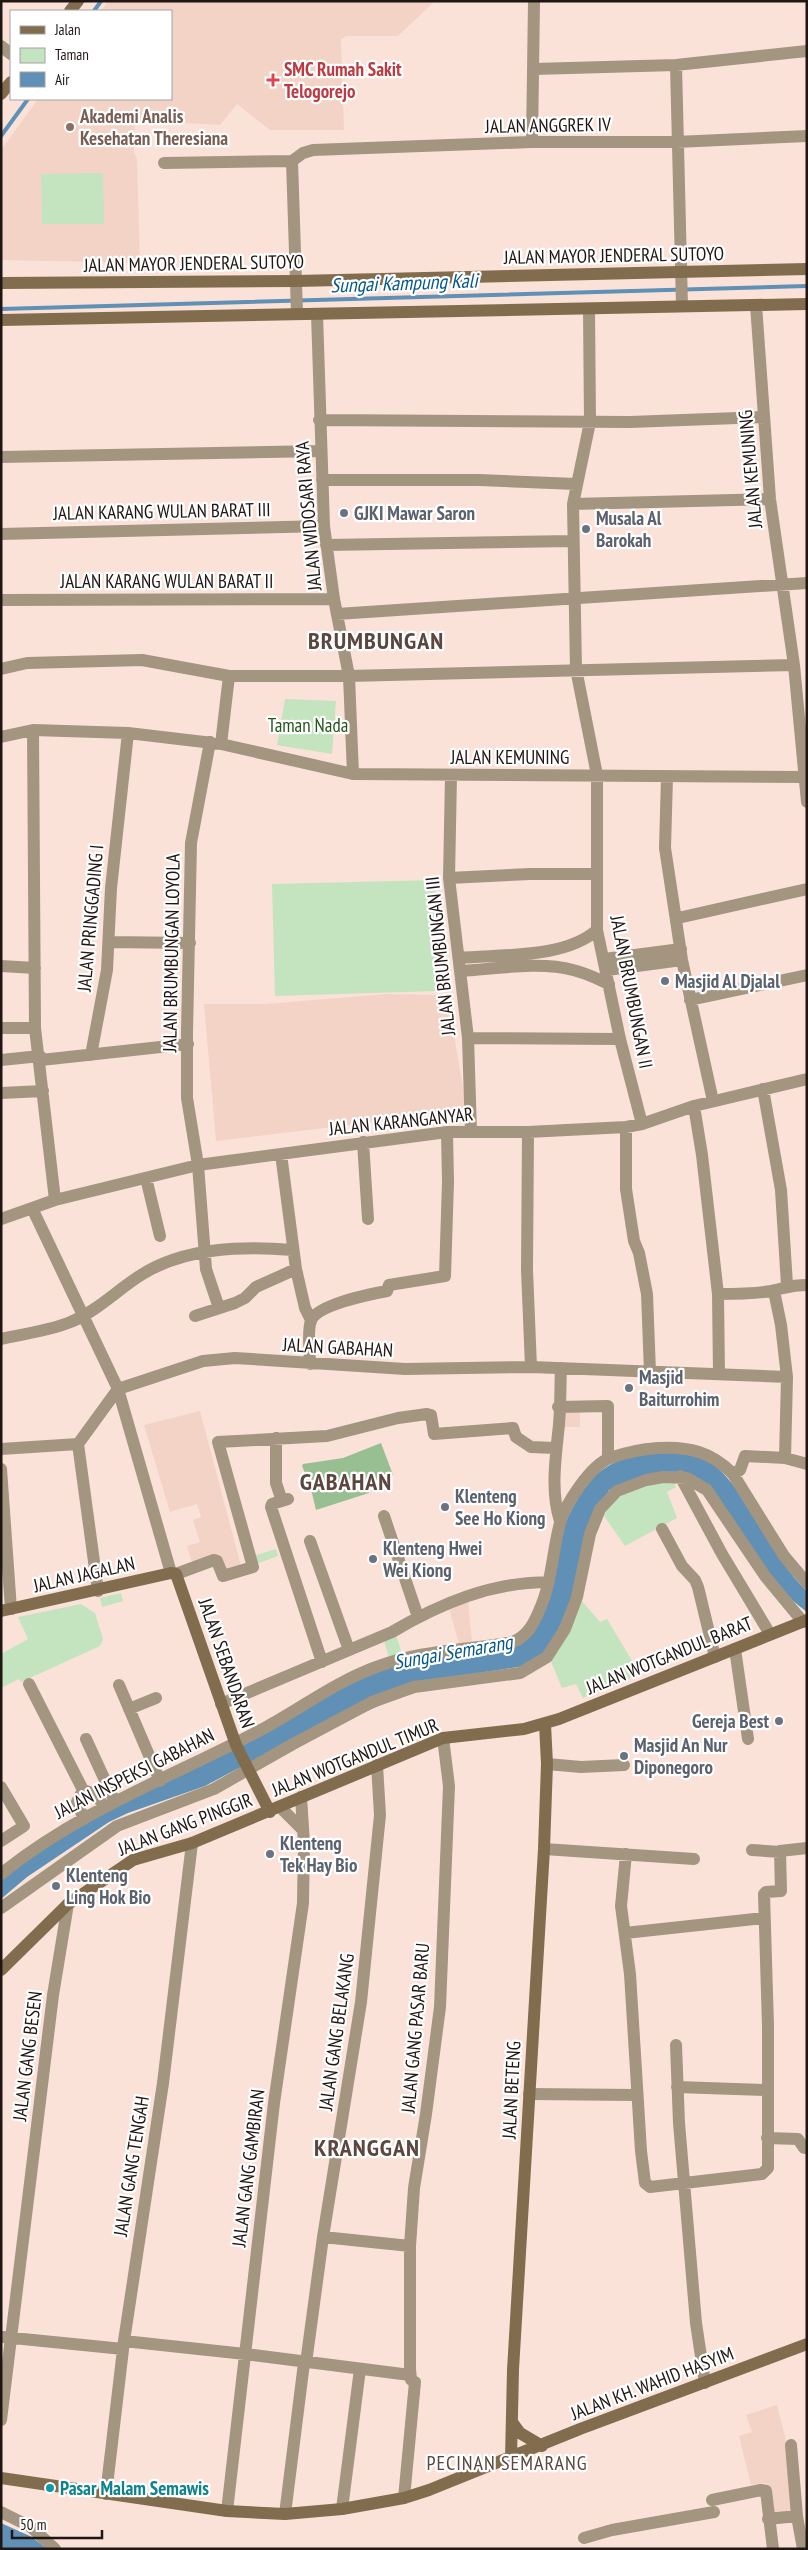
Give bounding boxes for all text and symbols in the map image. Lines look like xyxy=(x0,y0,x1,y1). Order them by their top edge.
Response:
legend xyxy=(10,10,172,100)
text: Jalan xyxy=(54,20,81,39)
text: Taman xyxy=(55,45,89,64)
place label: SMC Rumah Sakit Telogorejo xyxy=(284,57,402,103)
text: Air xyxy=(55,70,70,89)
marker: SMC Rumah Sakit Telogorejo xyxy=(266,73,280,87)
place label: Akademi Analis Kesehatan Theresiana xyxy=(79,104,228,150)
street label: JALAN ANGGREK IV xyxy=(484,112,611,138)
marker: Akademi Analis Kesehatan Theresiana xyxy=(64,121,76,133)
street label: JALAN MAYOR JENDERAL SUTOYO xyxy=(503,241,724,269)
street label: JALAN MAYOR JENDERAL SUTOYO xyxy=(83,249,304,277)
water label: Sungai Kampung Kali xyxy=(330,267,481,299)
street label: JALAN KEMUNING xyxy=(733,409,767,530)
street label: JALAN WIDOSARI RAYA xyxy=(290,440,327,593)
street label: JALAN KARANG WULAN BARAT III xyxy=(52,497,271,525)
place label: GJKI Mawar Saron xyxy=(354,501,475,525)
place label: Musala Al Barokah xyxy=(596,506,662,552)
marker: GJKI Mawar Saron xyxy=(338,507,350,519)
marker: Musala Al Barokah xyxy=(580,523,592,535)
street label: JALAN KARANG WULAN BARAT II xyxy=(60,569,273,593)
district label: BRUMBUNGAN xyxy=(308,625,444,656)
park label: Taman Nada xyxy=(268,713,348,737)
street label: JALAN KEMUNING xyxy=(450,745,569,769)
street label: JALAN PRINGGADING I xyxy=(72,844,108,993)
street label: JALAN BRUMBUNGAN LOYOLA xyxy=(157,854,185,1053)
street label: JALAN BRUMBUNGAN III xyxy=(420,875,460,1038)
street label: JALAN BRUMBUNGAN II xyxy=(605,912,659,1071)
place label: Masjid Al Djalal xyxy=(675,969,780,993)
marker: Masjid Al Djalal xyxy=(659,975,671,987)
street label: JALAN KARANGANYAR xyxy=(327,1101,474,1141)
street label: JALAN GABAHAN xyxy=(281,1332,394,1362)
place label: Masjid Baiturrohim xyxy=(639,1365,719,1411)
marker: Masjid Baiturrohim xyxy=(623,1382,635,1394)
district label: GABAHAN xyxy=(300,1466,392,1497)
place label: Klenteng See Ho Kiong xyxy=(455,1484,546,1530)
marker: Klenteng See Ho Kiong xyxy=(439,1501,451,1513)
place label: Klenteng Hwei Wei Kiong xyxy=(382,1536,482,1582)
street label: JALAN JAGALAN xyxy=(30,1551,137,1598)
marker: Klenteng Hwei Wei Kiong xyxy=(367,1553,379,1565)
street label: JALAN SEBANDARAN xyxy=(193,1594,260,1731)
street label: JALAN WOTGANDUL BARAT xyxy=(581,1610,756,1700)
water label: Sungai Semarang xyxy=(392,1629,516,1675)
place label: Gereja Best xyxy=(692,1709,769,1733)
street label: JALAN WOTGANDUL TIMUR xyxy=(267,1713,442,1802)
marker: Gereja Best xyxy=(773,1715,785,1727)
street label: JALAN INSPEKSI GABAHAN xyxy=(49,1722,218,1824)
place label: Masjid An Nur Diponegoro xyxy=(634,1733,728,1779)
marker: Masjid An Nur Diponegoro xyxy=(618,1750,630,1762)
street label: JALAN GANG PINGGIR xyxy=(113,1787,256,1861)
place label: Klenteng Tek Hay Bio xyxy=(280,1831,357,1877)
marker: Klenteng Tek Hay Bio xyxy=(264,1848,276,1860)
place label: Klenteng Ling Hok Bio xyxy=(66,1863,151,1909)
marker: Klenteng Ling Hok Bio xyxy=(50,1880,62,1892)
street label: JALAN GANG PASAR BARU xyxy=(396,1942,434,2115)
street label: JALAN GANG BELAKANG xyxy=(313,1952,359,2113)
street label: JALAN GANG BESEN xyxy=(7,1990,47,2123)
street label: JALAN BETENG xyxy=(496,2040,526,2141)
street label: JALAN GANG GAMBIRAN xyxy=(226,2088,270,2249)
street label: JALAN GANG TENGAH xyxy=(108,2094,154,2239)
district label: KRANGGAN xyxy=(314,2132,420,2163)
street label: JALAN KH. WAHID HASYIM xyxy=(566,2341,737,2425)
district label: PECINAN SEMARANG xyxy=(426,2450,588,2476)
place label: Pasar Malam Semawis xyxy=(60,2476,209,2500)
marker: Pasar Malam Semawis xyxy=(44,2482,56,2494)
scale bar xyxy=(12,2508,102,2540)
text: 50 m xyxy=(20,2515,46,2534)

